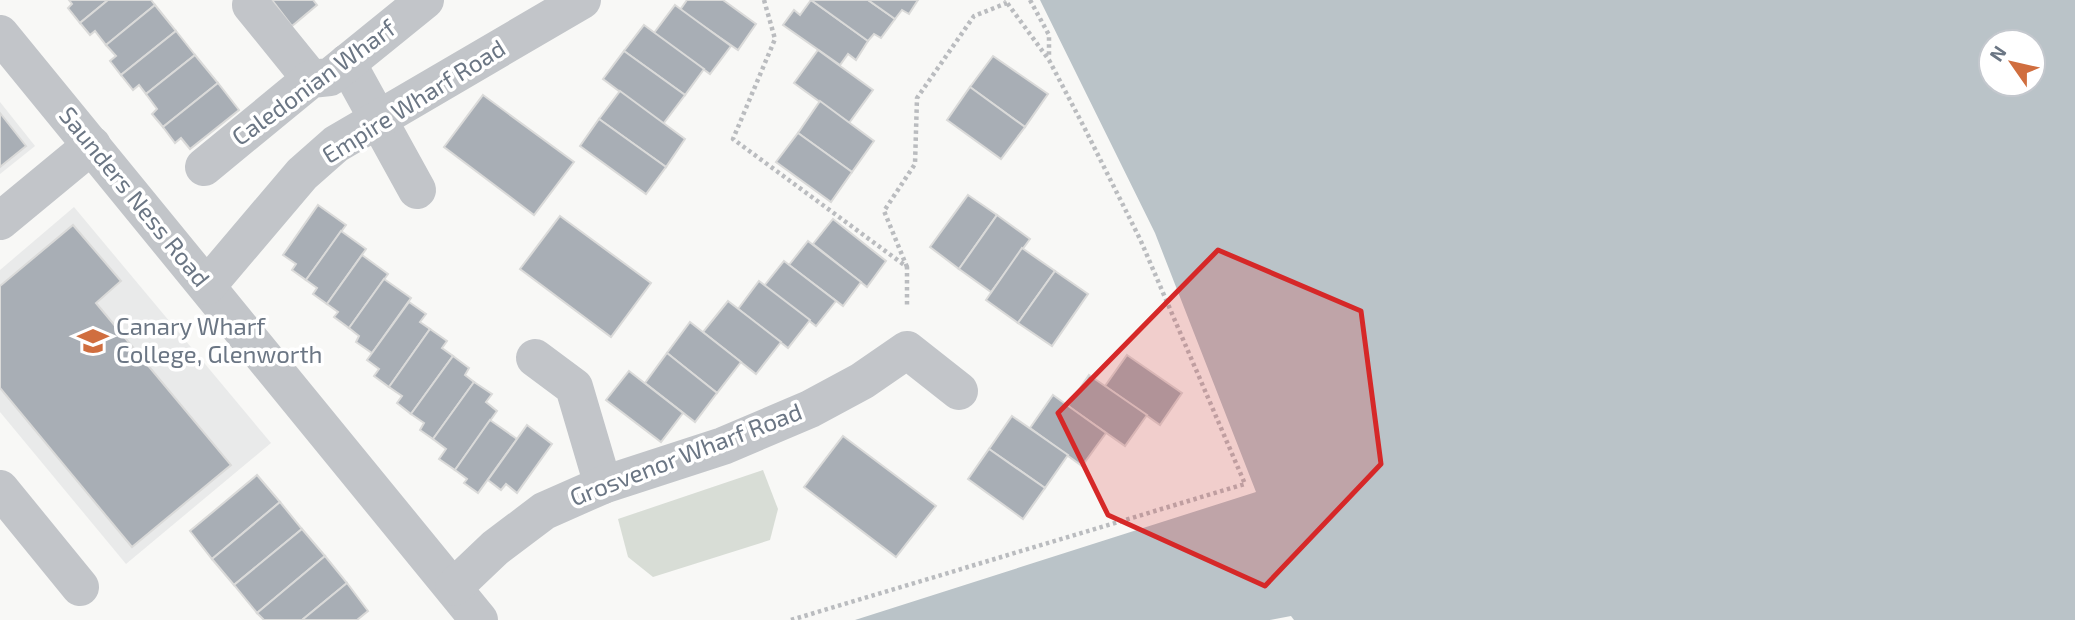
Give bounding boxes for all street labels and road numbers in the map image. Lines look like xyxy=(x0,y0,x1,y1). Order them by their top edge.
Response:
street label: Caledonian Wharf xyxy=(226,12,401,151)
street label: Empire Wharf Road xyxy=(316,33,510,169)
street label: Saunders Ness Road xyxy=(54,100,217,292)
street label: Grosvenor Wharf Road xyxy=(565,396,806,511)

